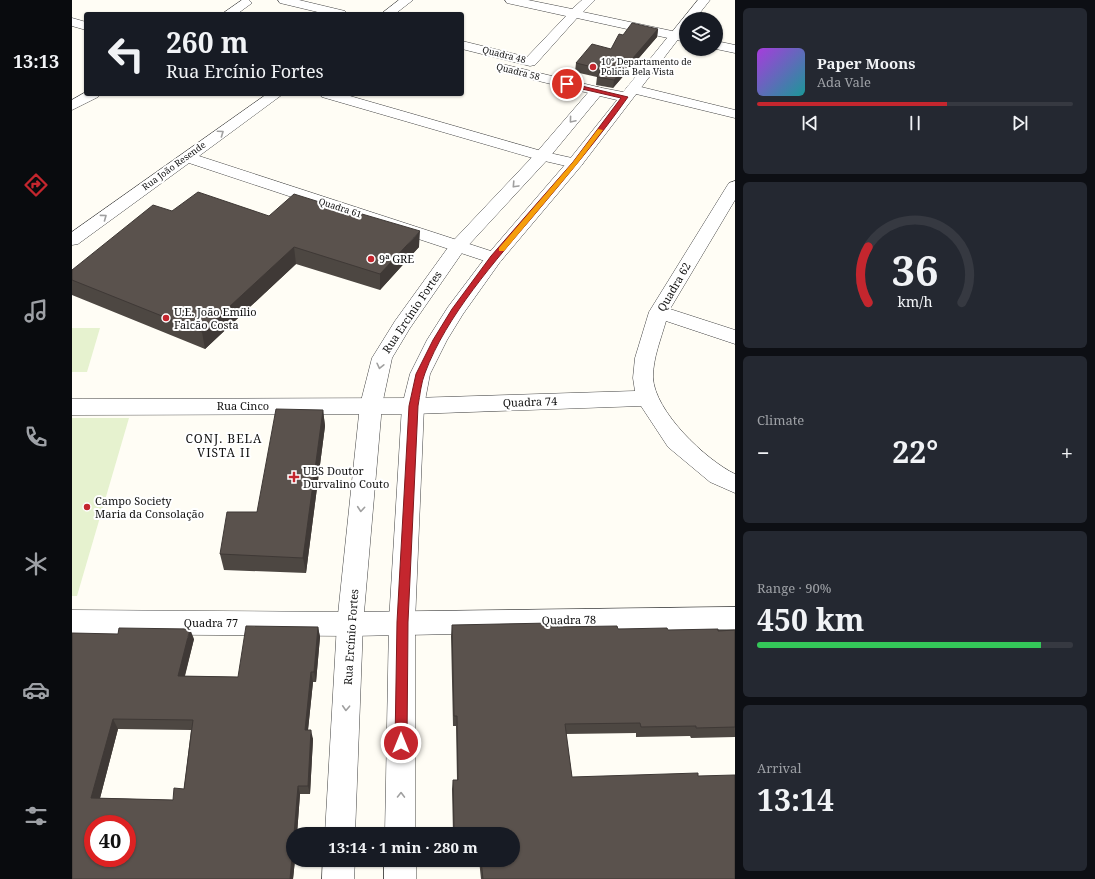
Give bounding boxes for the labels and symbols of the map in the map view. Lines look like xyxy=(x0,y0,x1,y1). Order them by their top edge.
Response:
street label: Quadra 48 xyxy=(481,43,527,66)
place label: 10° Departamento de Policia Bela Vista xyxy=(601,55,692,78)
street label: Quadra 58 xyxy=(495,60,541,83)
marker: 10° Departamento de Policia Bela Vista xyxy=(588,62,598,72)
pin xyxy=(550,67,584,101)
one-way arrow xyxy=(570,115,577,123)
one-way arrow xyxy=(217,130,224,138)
street label: Rua João Resende xyxy=(139,138,208,193)
one-way arrow xyxy=(512,180,520,188)
street label: Quadra 61 xyxy=(317,194,363,221)
one-way arrow xyxy=(99,215,106,222)
place label: 9ª GRE xyxy=(379,251,414,266)
marker: 9ª GRE xyxy=(366,254,376,264)
street label: Quadra 62 xyxy=(653,259,694,314)
street label: Rua Ercínio Fortes xyxy=(378,268,445,356)
place label: U.E. João Emílio Falcão Costa xyxy=(174,304,257,332)
marker: U.E. João Emílio Falcão Costa xyxy=(161,313,171,323)
one-way arrow xyxy=(376,363,384,369)
street label: Quadra 74 xyxy=(503,393,557,410)
street label: Rua Cinco xyxy=(217,398,269,413)
district label: CONJ. BELA VISTA II xyxy=(185,430,263,461)
place label: UBS Doutor Durvalino Couto xyxy=(303,463,389,491)
marker: UBS Doutor Durvalino Couto xyxy=(288,471,300,483)
place label: Campo Society Maria da Consolação xyxy=(95,493,204,521)
marker: Campo Society Maria da Consolação xyxy=(82,502,92,512)
one-way arrow xyxy=(357,506,366,512)
street label: Rua Ercínio Fortes xyxy=(340,588,361,686)
street label: Quadra 78 xyxy=(542,612,596,627)
street label: Quadra 77 xyxy=(184,615,238,630)
one-way arrow xyxy=(342,705,351,711)
position arrow xyxy=(380,722,422,764)
one-way arrow xyxy=(397,792,405,798)
speed limit sign: 40 xyxy=(84,815,136,867)

